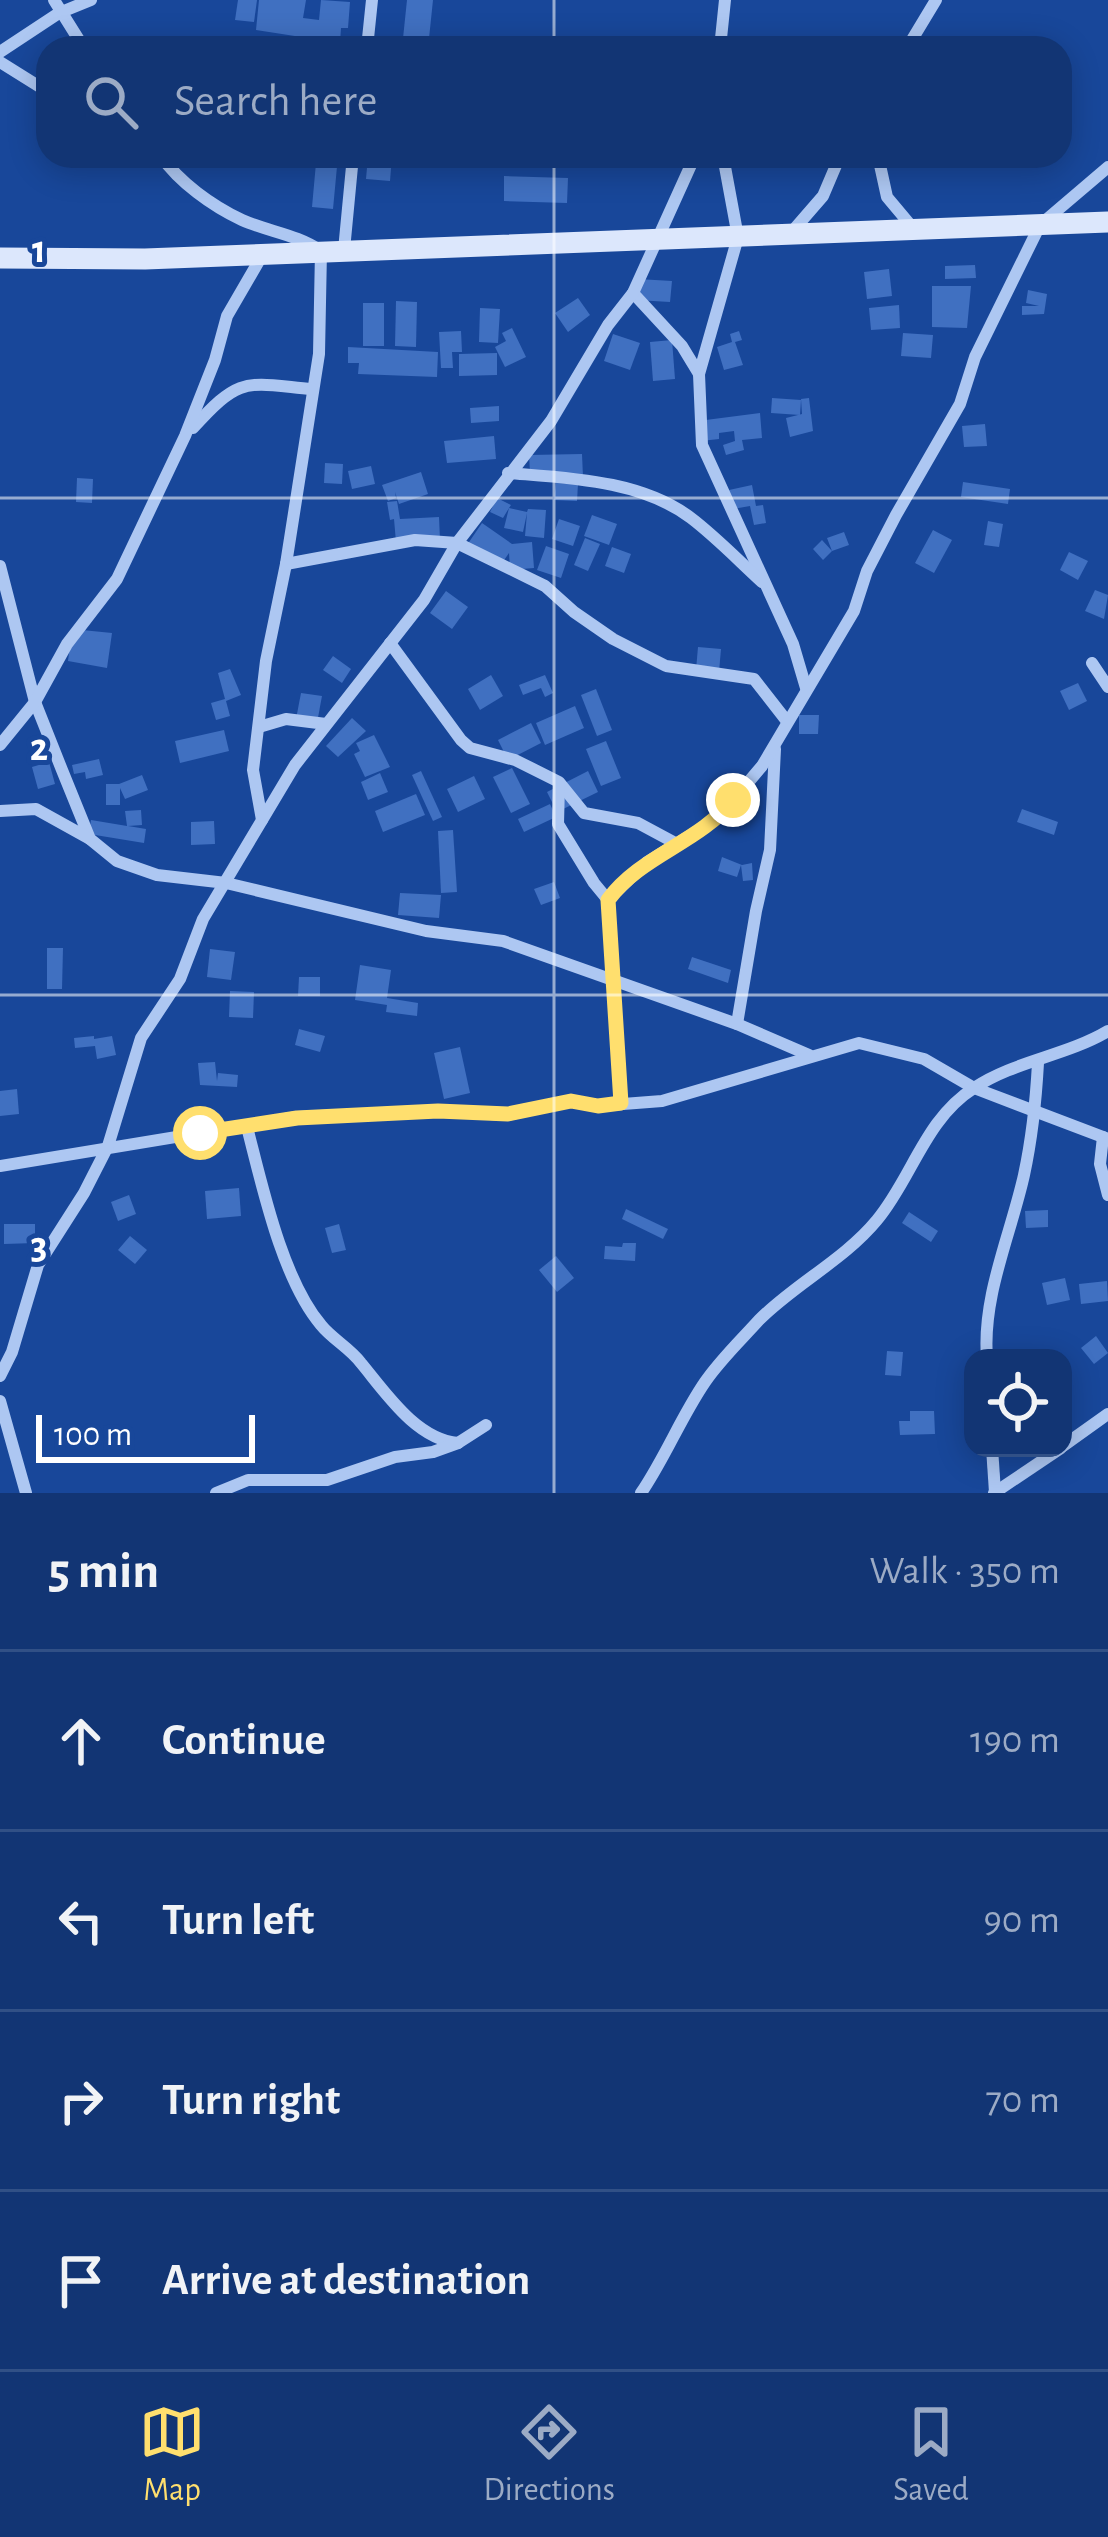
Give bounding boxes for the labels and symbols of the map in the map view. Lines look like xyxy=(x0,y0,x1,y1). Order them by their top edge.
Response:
text: 1 xyxy=(32,231,46,270)
text: 2 xyxy=(30,729,48,768)
route end xyxy=(706,773,760,827)
route start xyxy=(173,1106,227,1160)
text: 3 xyxy=(31,1227,47,1266)
scale bar xyxy=(36,1409,255,1462)

